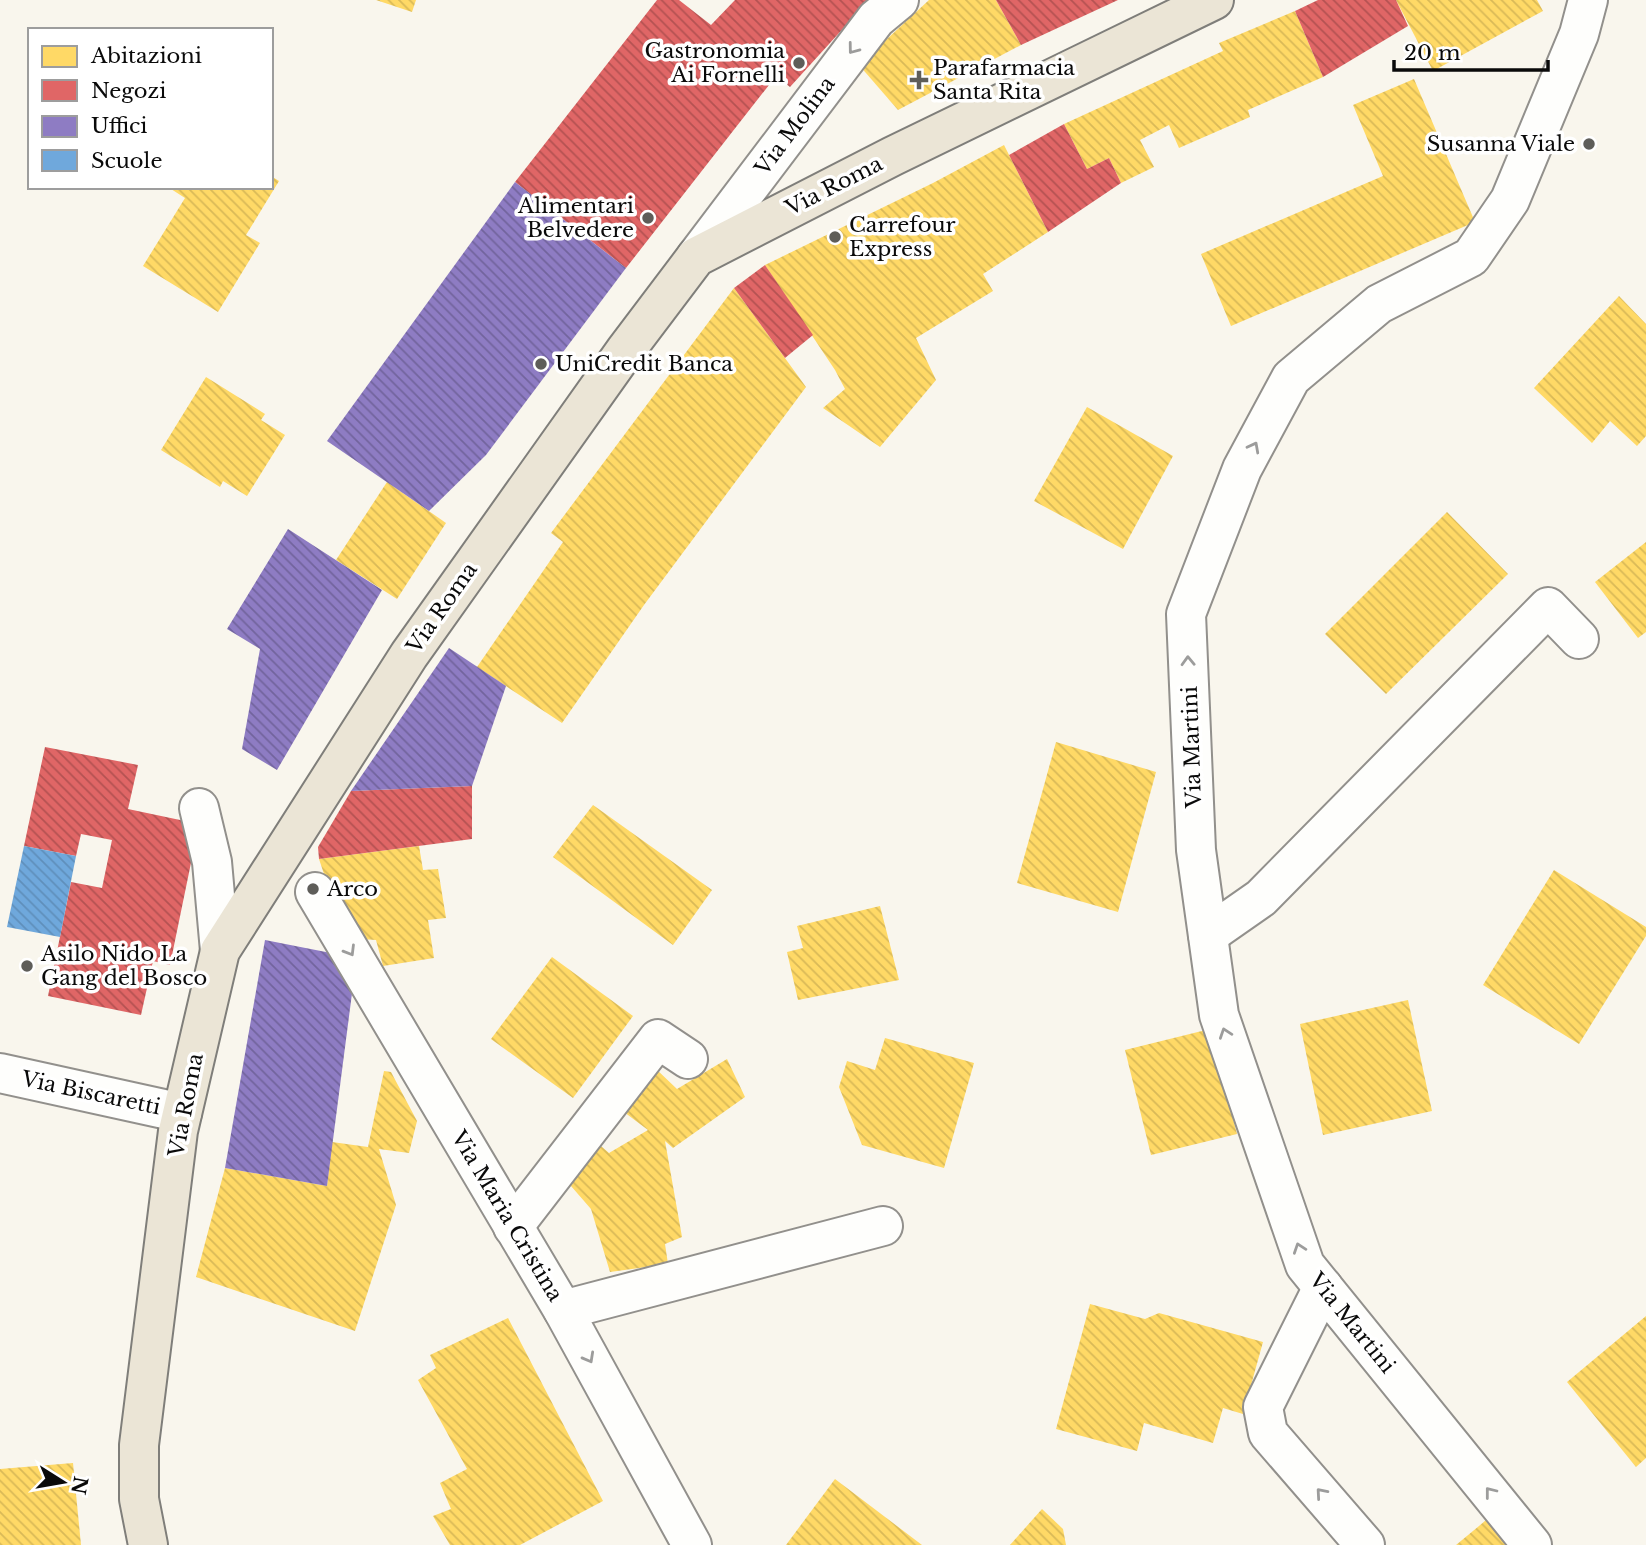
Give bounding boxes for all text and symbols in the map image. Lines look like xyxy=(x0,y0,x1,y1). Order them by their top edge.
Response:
legend xyxy=(28,28,273,189)
scale bar xyxy=(1394,28,1548,72)
place label: Gastronomia Ai Fornelli xyxy=(645,38,785,88)
text: 20 m xyxy=(1404,40,1461,66)
one-way arrow xyxy=(849,42,861,54)
text: Abitazioni xyxy=(90,43,202,69)
marker: Gastronomia Ai Fornelli xyxy=(791,55,807,71)
place label: Parafarmacia Santa Rita xyxy=(933,55,1075,105)
street label: Via Molina xyxy=(749,71,841,181)
marker: Parafarmacia Santa Rita xyxy=(911,72,927,88)
text: Negozi xyxy=(91,78,166,104)
text: Uffici xyxy=(91,113,148,139)
place label: Susanna Viale xyxy=(1427,131,1575,157)
marker: Susanna Viale xyxy=(1581,136,1597,152)
text: Scuole xyxy=(91,148,162,174)
street label: Via Roma xyxy=(780,150,887,222)
place label: Alimentari Belvedere xyxy=(517,193,634,243)
marker: Alimentari Belvedere xyxy=(640,210,656,226)
place label: Carrefour Express xyxy=(849,212,956,262)
marker: Carrefour Express xyxy=(827,229,843,245)
place label: UniCredit Banca xyxy=(555,351,733,377)
marker: UniCredit Banca xyxy=(533,356,549,372)
one-way arrow xyxy=(1246,442,1259,454)
street label: Via Roma xyxy=(401,557,483,659)
one-way arrow xyxy=(1181,655,1196,666)
street label: Via Martini xyxy=(1177,686,1207,809)
place label: Arco xyxy=(326,876,378,902)
marker: Arco xyxy=(305,881,321,897)
place label: Asilo Nido La Gang del Bosco xyxy=(40,941,207,991)
one-way arrow xyxy=(341,943,354,956)
marker: Asilo Nido La Gang del Bosco xyxy=(19,958,35,974)
one-way arrow xyxy=(1219,1027,1233,1039)
street label: Via Roma xyxy=(163,1051,209,1160)
street label: Via Biscaretti xyxy=(18,1065,163,1120)
street label: Via Maria Cristina xyxy=(445,1125,568,1306)
one-way arrow xyxy=(1293,1242,1307,1254)
street label: Via Martini xyxy=(1303,1267,1401,1379)
one-way arrow xyxy=(581,1351,594,1363)
north arrow xyxy=(28,1447,98,1517)
text: N xyxy=(66,1474,92,1496)
one-way arrow xyxy=(1485,1487,1498,1499)
one-way arrow xyxy=(1317,1489,1329,1502)

